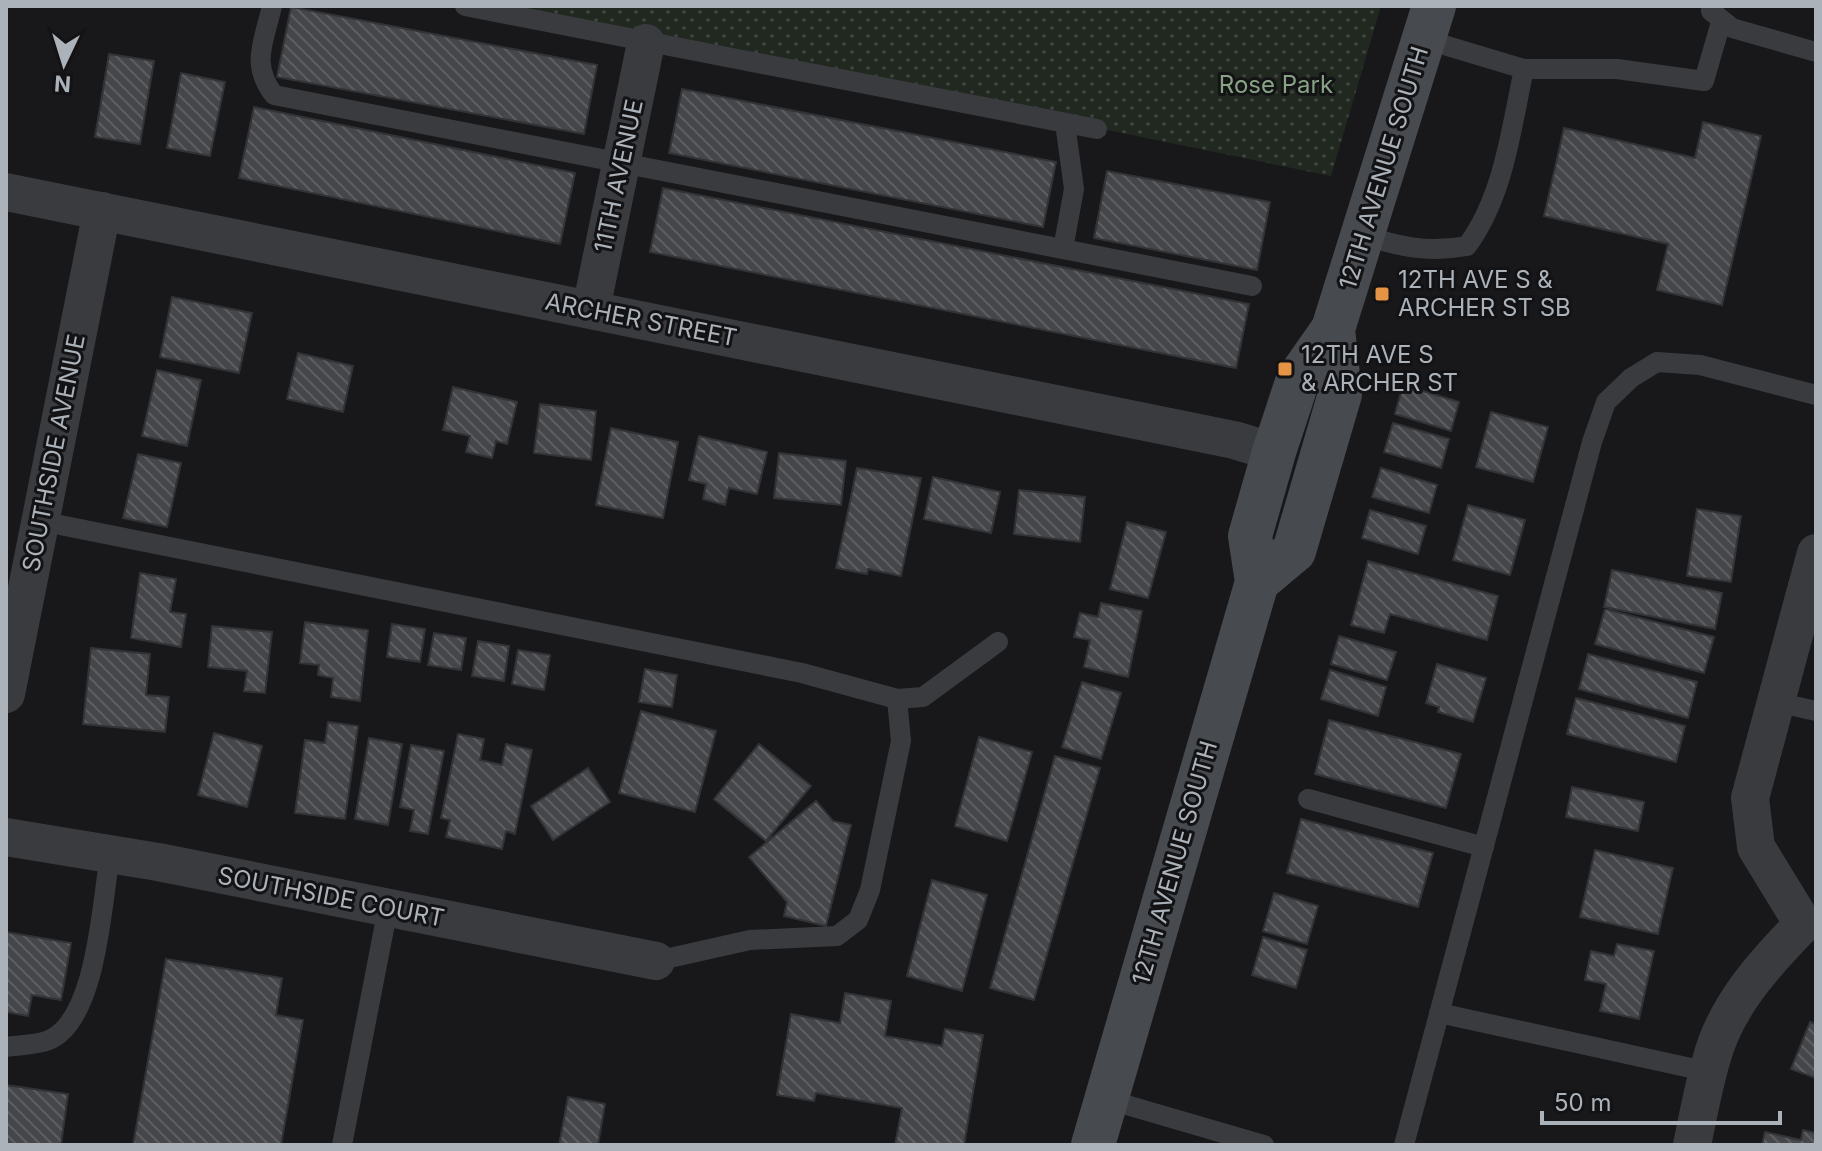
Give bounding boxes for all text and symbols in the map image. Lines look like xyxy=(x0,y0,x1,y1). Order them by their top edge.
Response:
north arrow xyxy=(24,24,104,104)
street label: 12TH AVENUE SOUTH xyxy=(1333,43,1434,293)
text: N xyxy=(53,70,72,98)
park label: Rose Park xyxy=(1219,70,1333,99)
street label: 11TH AVENUE xyxy=(588,97,649,255)
place label: 12TH AVE S & ARCHER ST SB xyxy=(1398,265,1571,322)
marker: 12TH AVE S & ARCHER ST SB xyxy=(1373,285,1391,303)
street label: ARCHER STREET xyxy=(543,287,739,352)
street label: SOUTHSIDE AVENUE xyxy=(16,332,91,574)
place label: 12TH AVE S & ARCHER ST xyxy=(1301,340,1458,397)
marker: 12TH AVE S & ARCHER ST xyxy=(1276,360,1294,378)
street label: 12TH AVENUE SOUTH xyxy=(1126,738,1223,988)
street label: SOUTHSIDE COURT xyxy=(215,860,447,933)
scale bar xyxy=(1542,1075,1780,1125)
text: 50 m xyxy=(1554,1088,1612,1117)

